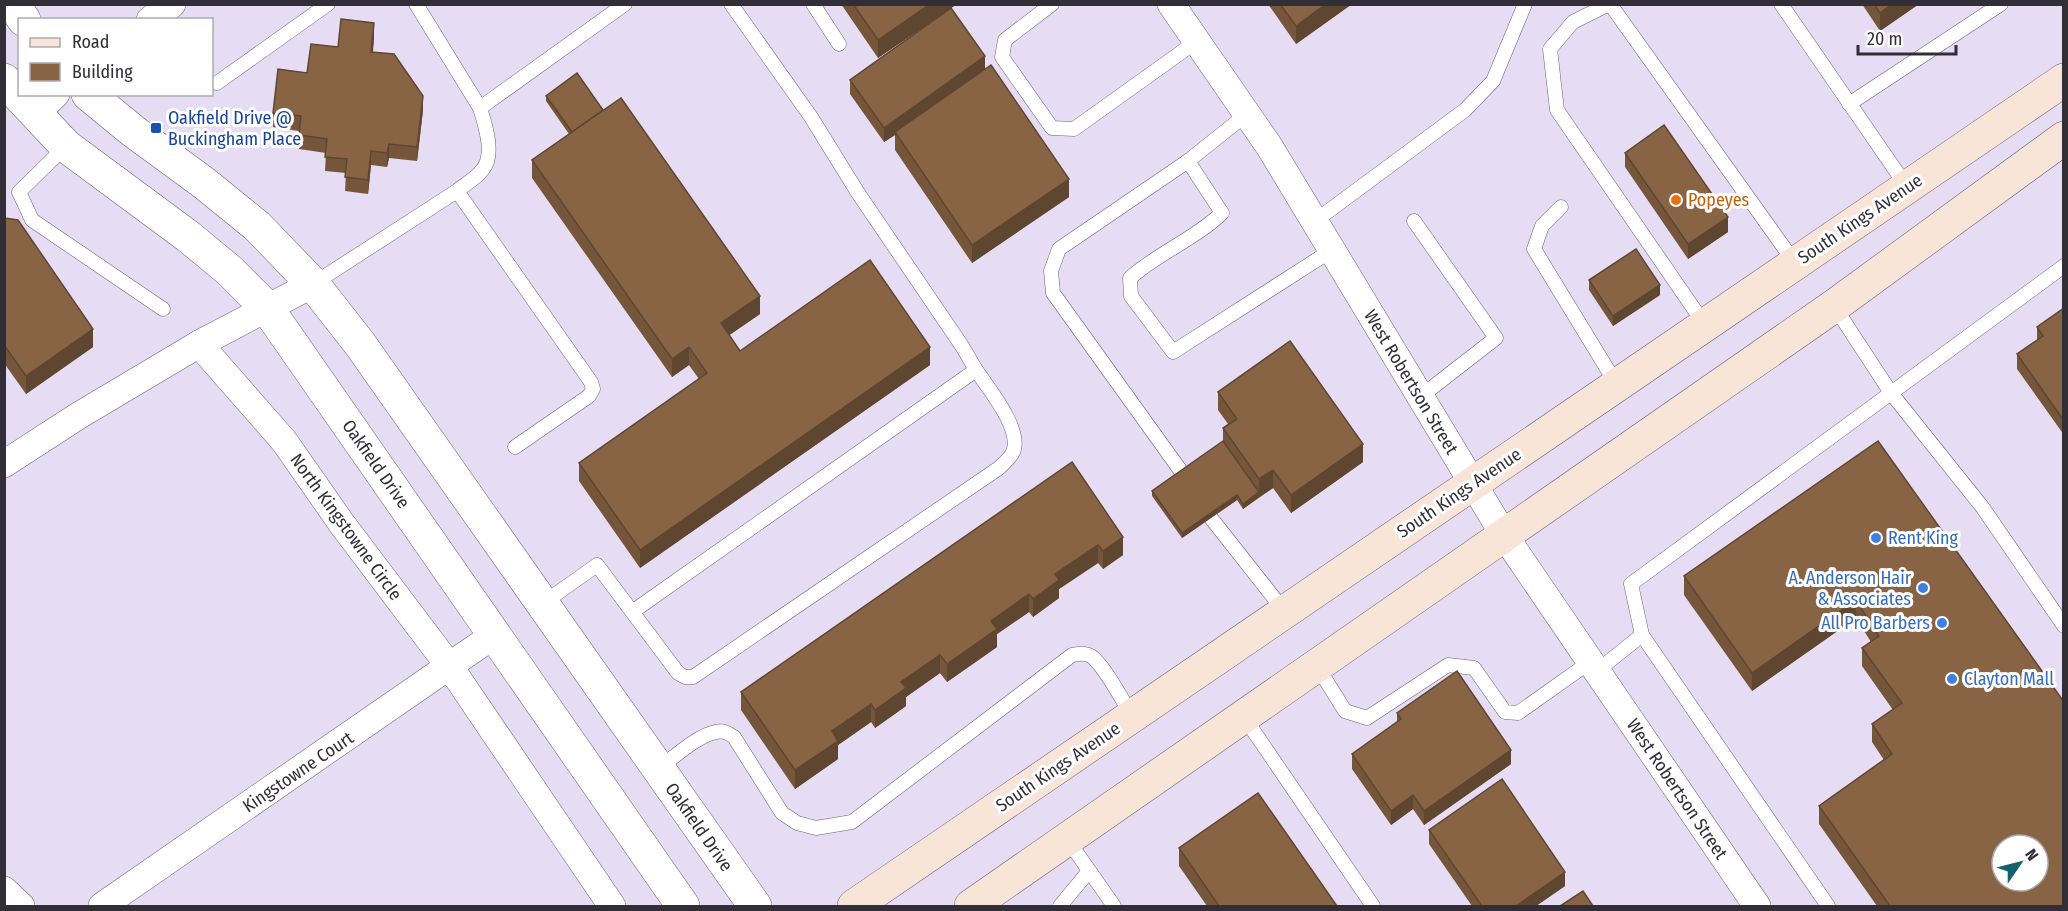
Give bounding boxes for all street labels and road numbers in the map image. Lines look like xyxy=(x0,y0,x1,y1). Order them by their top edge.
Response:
street label: South Kings Avenue xyxy=(1794,169,1926,269)
street label: West Robertson Street xyxy=(1359,306,1463,458)
street label: Oakfield Drive xyxy=(337,415,415,513)
street label: South Kings Avenue xyxy=(1393,443,1525,543)
street label: North Kingstowne Circle xyxy=(285,449,407,605)
street label: West Robertson Street xyxy=(1622,715,1732,864)
street label: South Kings Avenue xyxy=(992,717,1124,817)
street label: Kingstowne Court xyxy=(238,727,358,817)
street label: Oakfield Drive xyxy=(660,778,738,876)

